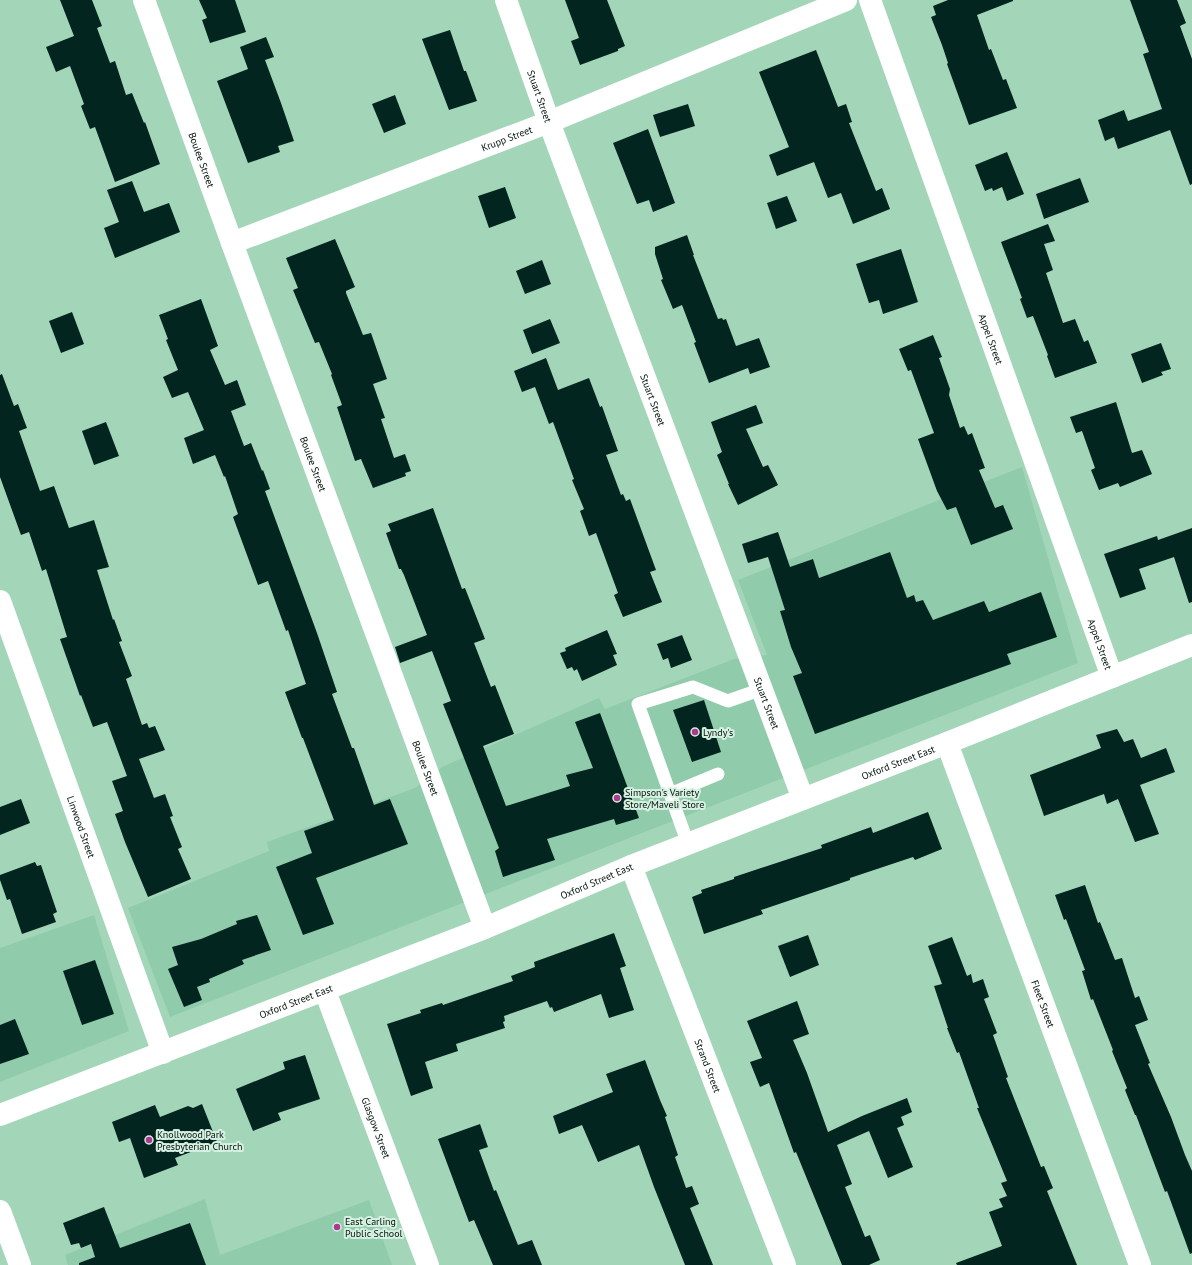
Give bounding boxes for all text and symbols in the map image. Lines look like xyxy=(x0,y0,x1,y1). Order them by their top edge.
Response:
street label: Stuart Street xyxy=(525,68,555,125)
street label: Krupp Street xyxy=(479,122,535,154)
street label: Boulee Street xyxy=(186,130,218,190)
street label: Appel Street xyxy=(976,312,1006,367)
street label: Stuart Street xyxy=(638,372,669,428)
street label: Boulee Street xyxy=(297,435,330,494)
street label: Appel Street xyxy=(1085,617,1115,672)
street label: Stuart Street xyxy=(751,675,783,731)
place label: Lyndy's xyxy=(703,726,733,739)
marker: Lyndy's xyxy=(690,727,700,737)
street label: Boulee Street xyxy=(410,739,442,798)
street label: Oxford Street East xyxy=(859,742,937,782)
place label: Simpson's Variety Store/Maveli Store xyxy=(625,786,704,811)
marker: Simpson's Variety Store/Maveli Store xyxy=(612,793,622,803)
street label: Linwood Street xyxy=(64,794,99,860)
street label: Oxford Street East xyxy=(558,859,635,902)
street label: Fleet Street xyxy=(1029,978,1058,1030)
street label: Oxford Street East xyxy=(257,981,335,1021)
street label: Strand Street xyxy=(692,1037,724,1095)
street label: Glasgow Street xyxy=(359,1095,394,1161)
place label: Knollwood Park Presbyterian Church xyxy=(157,1128,242,1153)
marker: Knollwood Park Presbyterian Church xyxy=(144,1135,154,1145)
place label: East Carling Public School xyxy=(345,1215,403,1240)
marker: East Carling Public School xyxy=(332,1222,342,1232)

